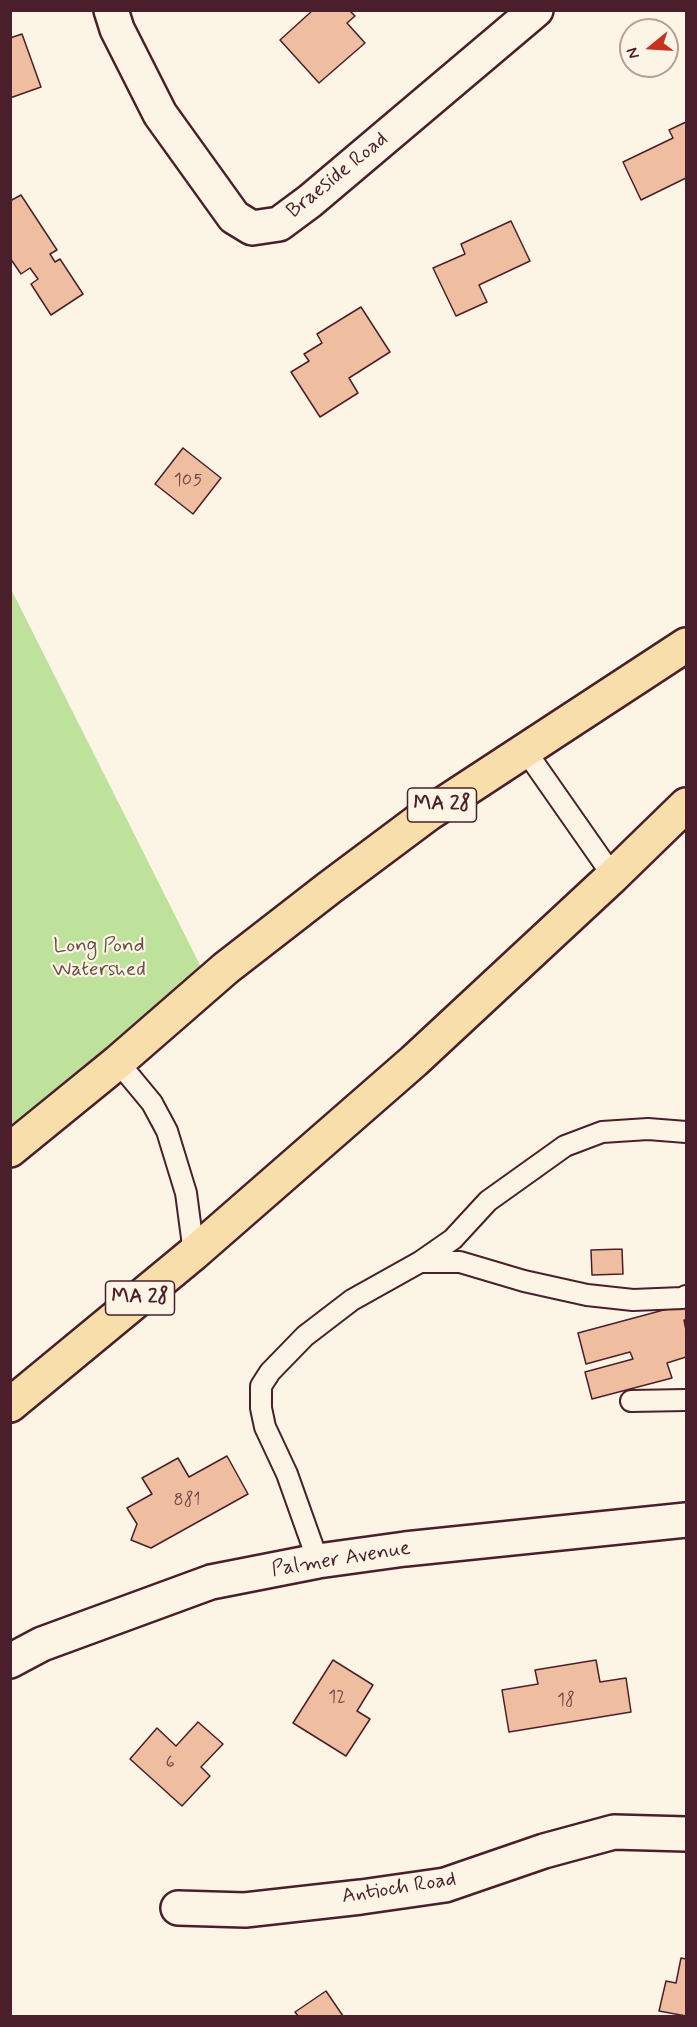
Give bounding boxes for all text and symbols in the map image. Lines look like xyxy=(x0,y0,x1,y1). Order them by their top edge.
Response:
north arrow xyxy=(619,18,679,78)
text: N xyxy=(622,45,645,61)
street label: Braeside Road xyxy=(282,127,394,225)
house number: 105 xyxy=(174,470,202,492)
road number: MA 28 xyxy=(408,788,476,822)
park label: Long Pond Watershed xyxy=(52,934,146,984)
road number: MA 28 xyxy=(106,1281,174,1315)
house number: 881 xyxy=(173,1490,201,1512)
street label: Palmer Avenue xyxy=(270,1537,412,1583)
house number: 12 xyxy=(328,1687,346,1709)
house number: 18 xyxy=(557,1690,575,1712)
house number: 6 xyxy=(165,1752,175,1774)
street label: Antioch Road xyxy=(340,1868,458,1910)

